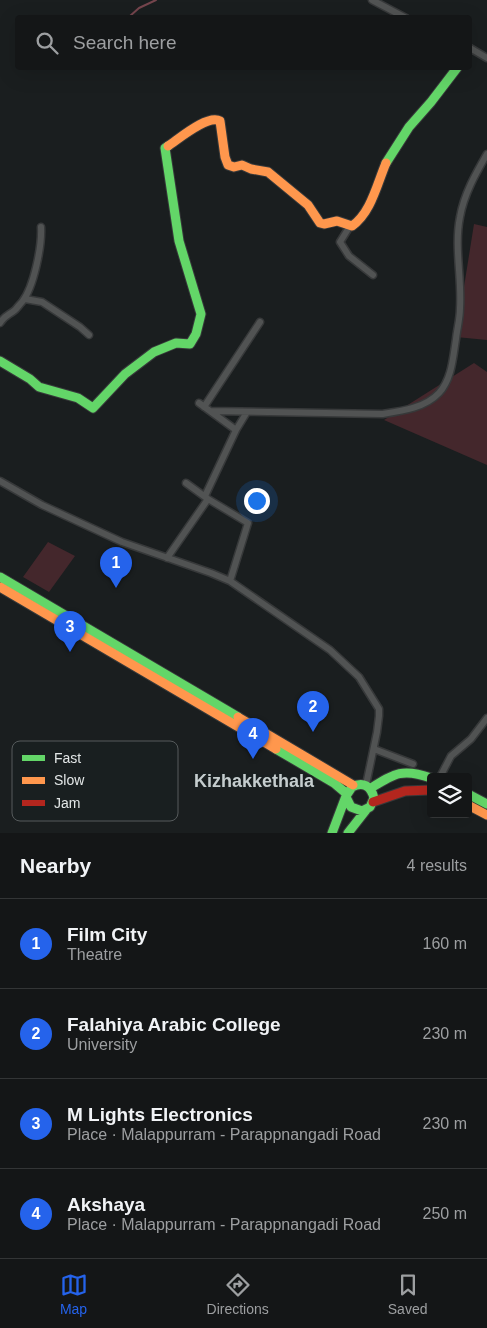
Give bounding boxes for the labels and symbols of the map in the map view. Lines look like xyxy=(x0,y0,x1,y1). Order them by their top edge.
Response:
your location xyxy=(244,488,270,514)
pin: 1 xyxy=(100,547,132,588)
pin: 3 xyxy=(54,611,86,652)
pin: 2 xyxy=(297,691,329,732)
pin: 4 xyxy=(237,718,269,759)
legend xyxy=(12,741,178,821)
text: Fast xyxy=(54,750,81,766)
district label: Kizhakkethala xyxy=(194,771,315,791)
text: Slow xyxy=(54,772,85,788)
text: Jam xyxy=(54,795,80,811)

